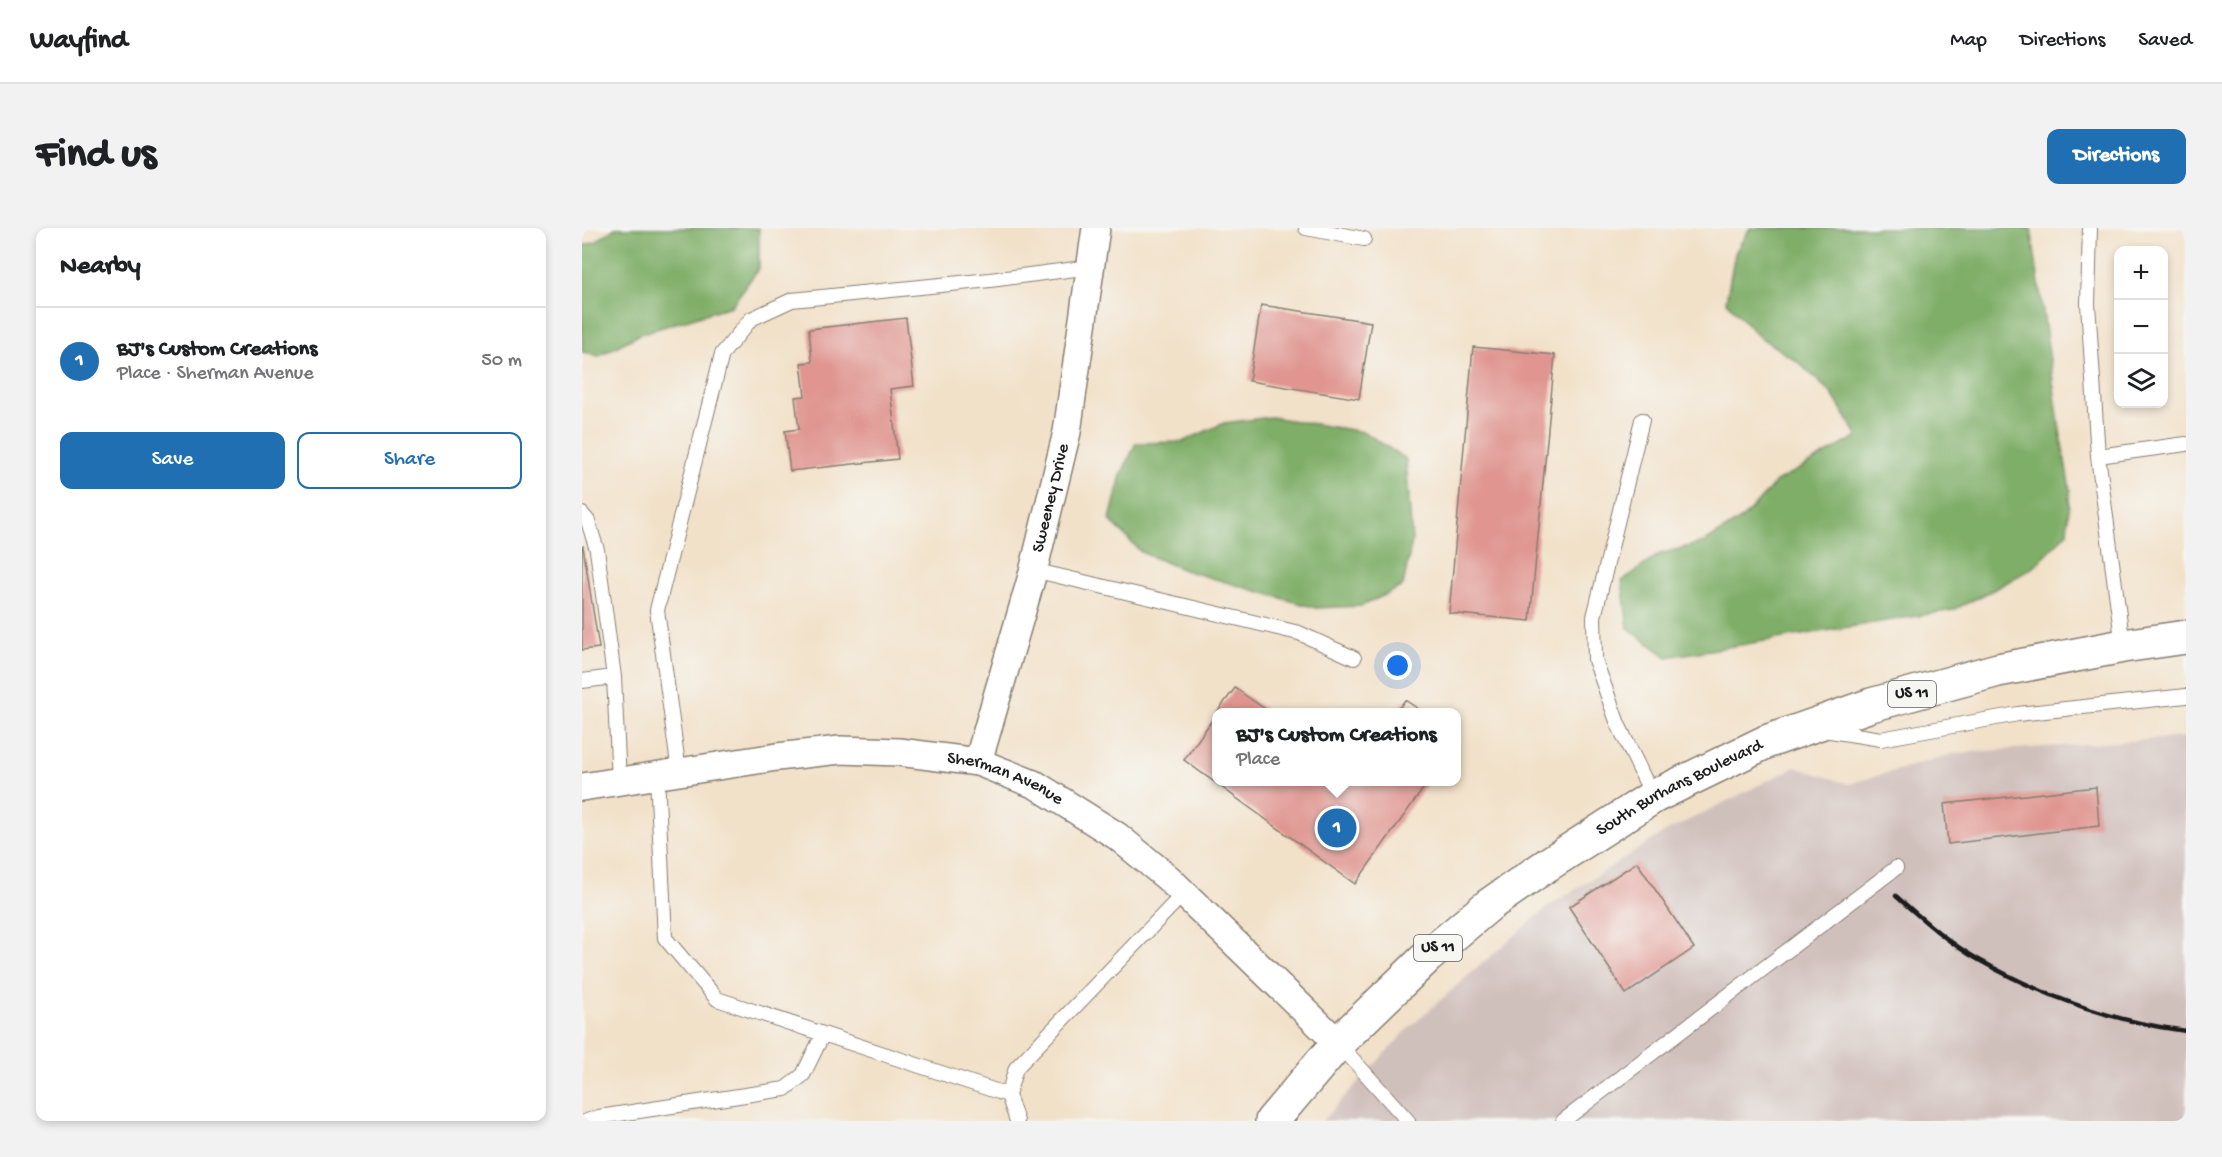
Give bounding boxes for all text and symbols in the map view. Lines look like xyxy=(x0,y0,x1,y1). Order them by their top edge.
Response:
text: Wayfind xyxy=(30,25,127,58)
text: Map xyxy=(1950,29,1987,54)
text: Directions xyxy=(2020,29,2105,54)
text: Saved xyxy=(2138,29,2192,54)
button: Directions xyxy=(2047,129,2186,184)
text: Find us xyxy=(36,132,156,181)
map controls xyxy=(2114,246,2168,408)
button: + xyxy=(2114,246,2168,300)
text: Nearby xyxy=(60,252,141,283)
button: − xyxy=(2114,300,2168,354)
text: BJ's Custom Creations xyxy=(117,337,317,363)
text: 1 xyxy=(75,350,84,373)
text: 50 m xyxy=(481,350,522,373)
button: layers xyxy=(2114,354,2168,408)
text: Place · Sherman Avenue xyxy=(117,363,314,386)
button: Save xyxy=(60,432,285,489)
button: Share xyxy=(297,432,522,489)
street label: Sweeney Drive xyxy=(1028,441,1074,554)
your location xyxy=(1383,651,1412,680)
road number: US 11 xyxy=(1888,681,1936,707)
popup xyxy=(1212,708,1461,786)
text: BJ's Custom Creations xyxy=(1236,723,1437,749)
street label: South Burhans Boulevard xyxy=(1593,734,1767,841)
street label: Sherman Avenue xyxy=(946,748,1068,810)
text: Place xyxy=(1236,749,1280,772)
pin: 1 xyxy=(1318,806,1356,850)
road number: US 11 xyxy=(1414,935,1462,961)

